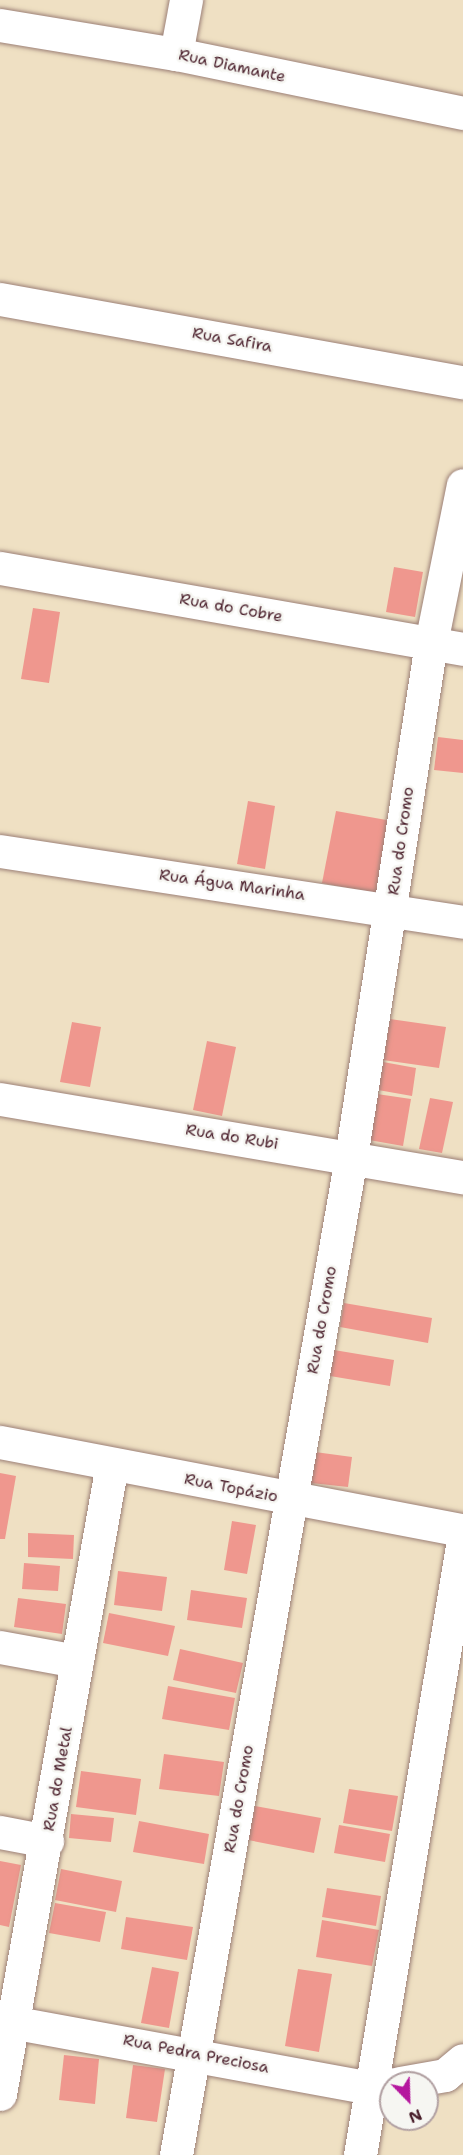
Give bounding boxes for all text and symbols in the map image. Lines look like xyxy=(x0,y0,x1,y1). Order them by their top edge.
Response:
street label: Rua Diamante xyxy=(177,45,287,87)
street label: Rua Safira xyxy=(191,324,273,356)
street label: Rua do Cobre xyxy=(178,589,284,627)
street label: Rua do Cromo xyxy=(384,786,418,896)
street label: Rua Água Marinha xyxy=(158,865,306,905)
street label: Rua do Rubi xyxy=(184,1120,280,1154)
street label: Rua do Cromo xyxy=(303,1265,341,1375)
street label: Rua Topázio xyxy=(183,1470,279,1506)
street label: Rua do Metal xyxy=(39,1725,77,1833)
street label: Rua do Cromo xyxy=(220,1744,258,1854)
street label: Rua Pedra Preciosa xyxy=(121,2030,271,2078)
north arrow xyxy=(379,2071,439,2131)
text: N xyxy=(406,2104,425,2128)

